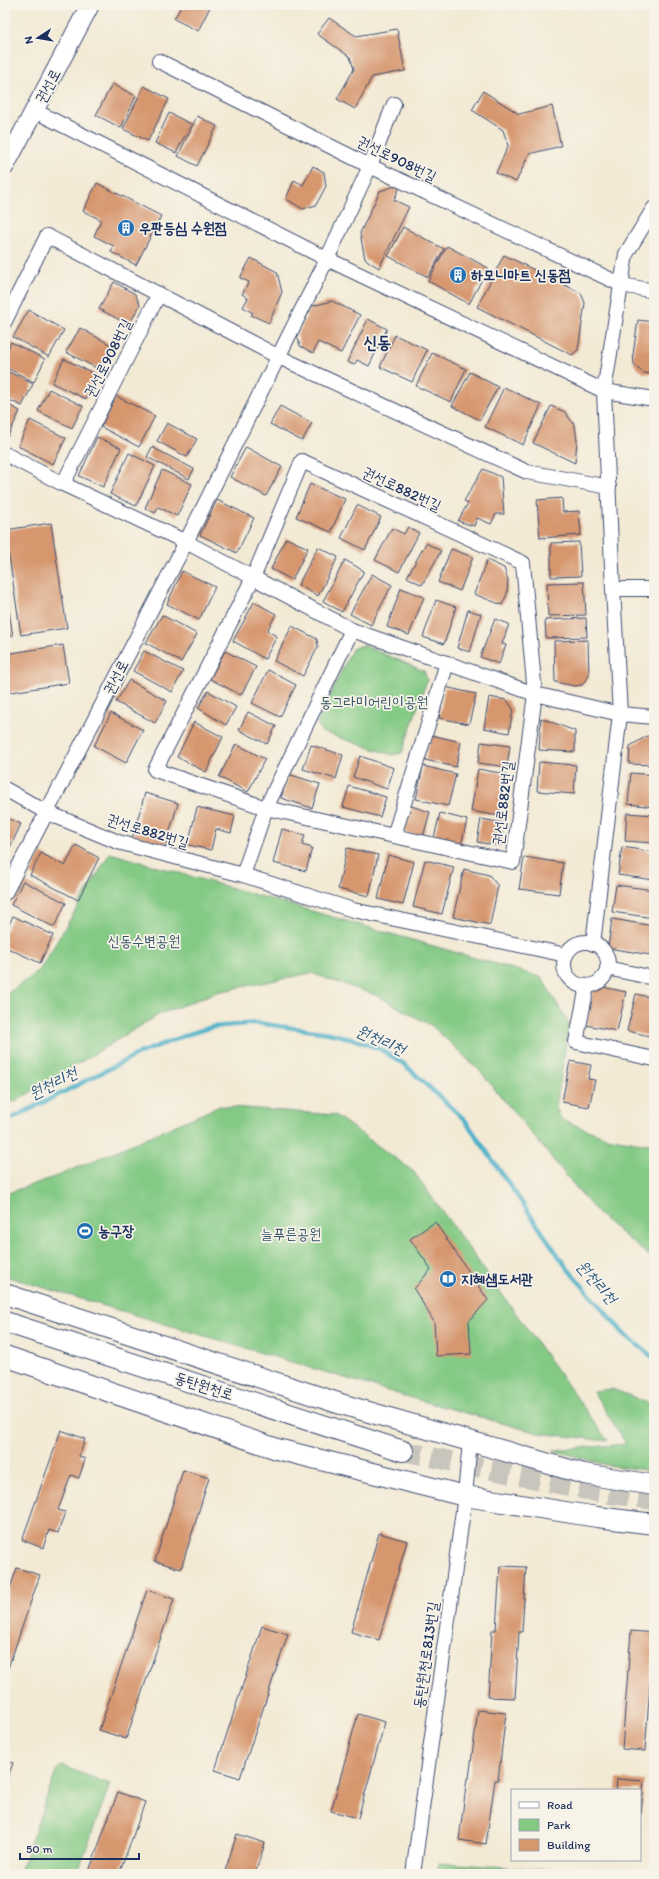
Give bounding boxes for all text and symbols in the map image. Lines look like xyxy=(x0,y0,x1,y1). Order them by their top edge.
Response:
north arrow xyxy=(18,18,58,58)
text: N xyxy=(22,35,36,45)
street label: 권선로 xyxy=(32,66,64,106)
street label: 권선로908번길 xyxy=(355,132,439,186)
building icon: 우판등심 수원점 xyxy=(116,218,136,238)
place label: 우판등심 수원점 xyxy=(139,219,227,237)
building icon: 하모니마트 신동점 xyxy=(448,265,468,285)
place label: 하모니마트 신동점 xyxy=(471,266,571,284)
street label: 권선로908번길 xyxy=(81,316,135,400)
district label: 신동 xyxy=(363,332,391,352)
street label: 권선로882번길 xyxy=(360,463,444,515)
street label: 권선로 xyxy=(100,657,132,697)
park label: 동그라미어린이공원 xyxy=(320,693,428,711)
street label: 권선로882번길 xyxy=(489,760,517,846)
street label: 권선로882번길 xyxy=(105,810,191,852)
park label: 신동수변공원 xyxy=(108,932,180,950)
water label: 원천리천 xyxy=(354,1021,410,1060)
water label: 원천리천 xyxy=(26,1062,82,1103)
sports icon: 농구장 xyxy=(75,1221,95,1241)
place label: 농구장 xyxy=(98,1222,134,1240)
park label: 늘푸른공원 xyxy=(261,1225,321,1243)
water label: 원천리천 xyxy=(573,1256,622,1309)
library icon: 지혜샘도서관 xyxy=(438,1269,458,1289)
place label: 지혜샘도서관 xyxy=(461,1270,533,1288)
street label: 동탄원천로 xyxy=(173,1368,235,1404)
street label: 동탄원천로813번길 xyxy=(410,1600,442,1710)
legend xyxy=(511,1789,641,1861)
text: Road xyxy=(547,1798,573,1812)
text: Park xyxy=(547,1818,571,1832)
scale bar xyxy=(20,1835,139,1861)
text: Building xyxy=(547,1838,591,1852)
text: 50 m xyxy=(26,1842,52,1856)

